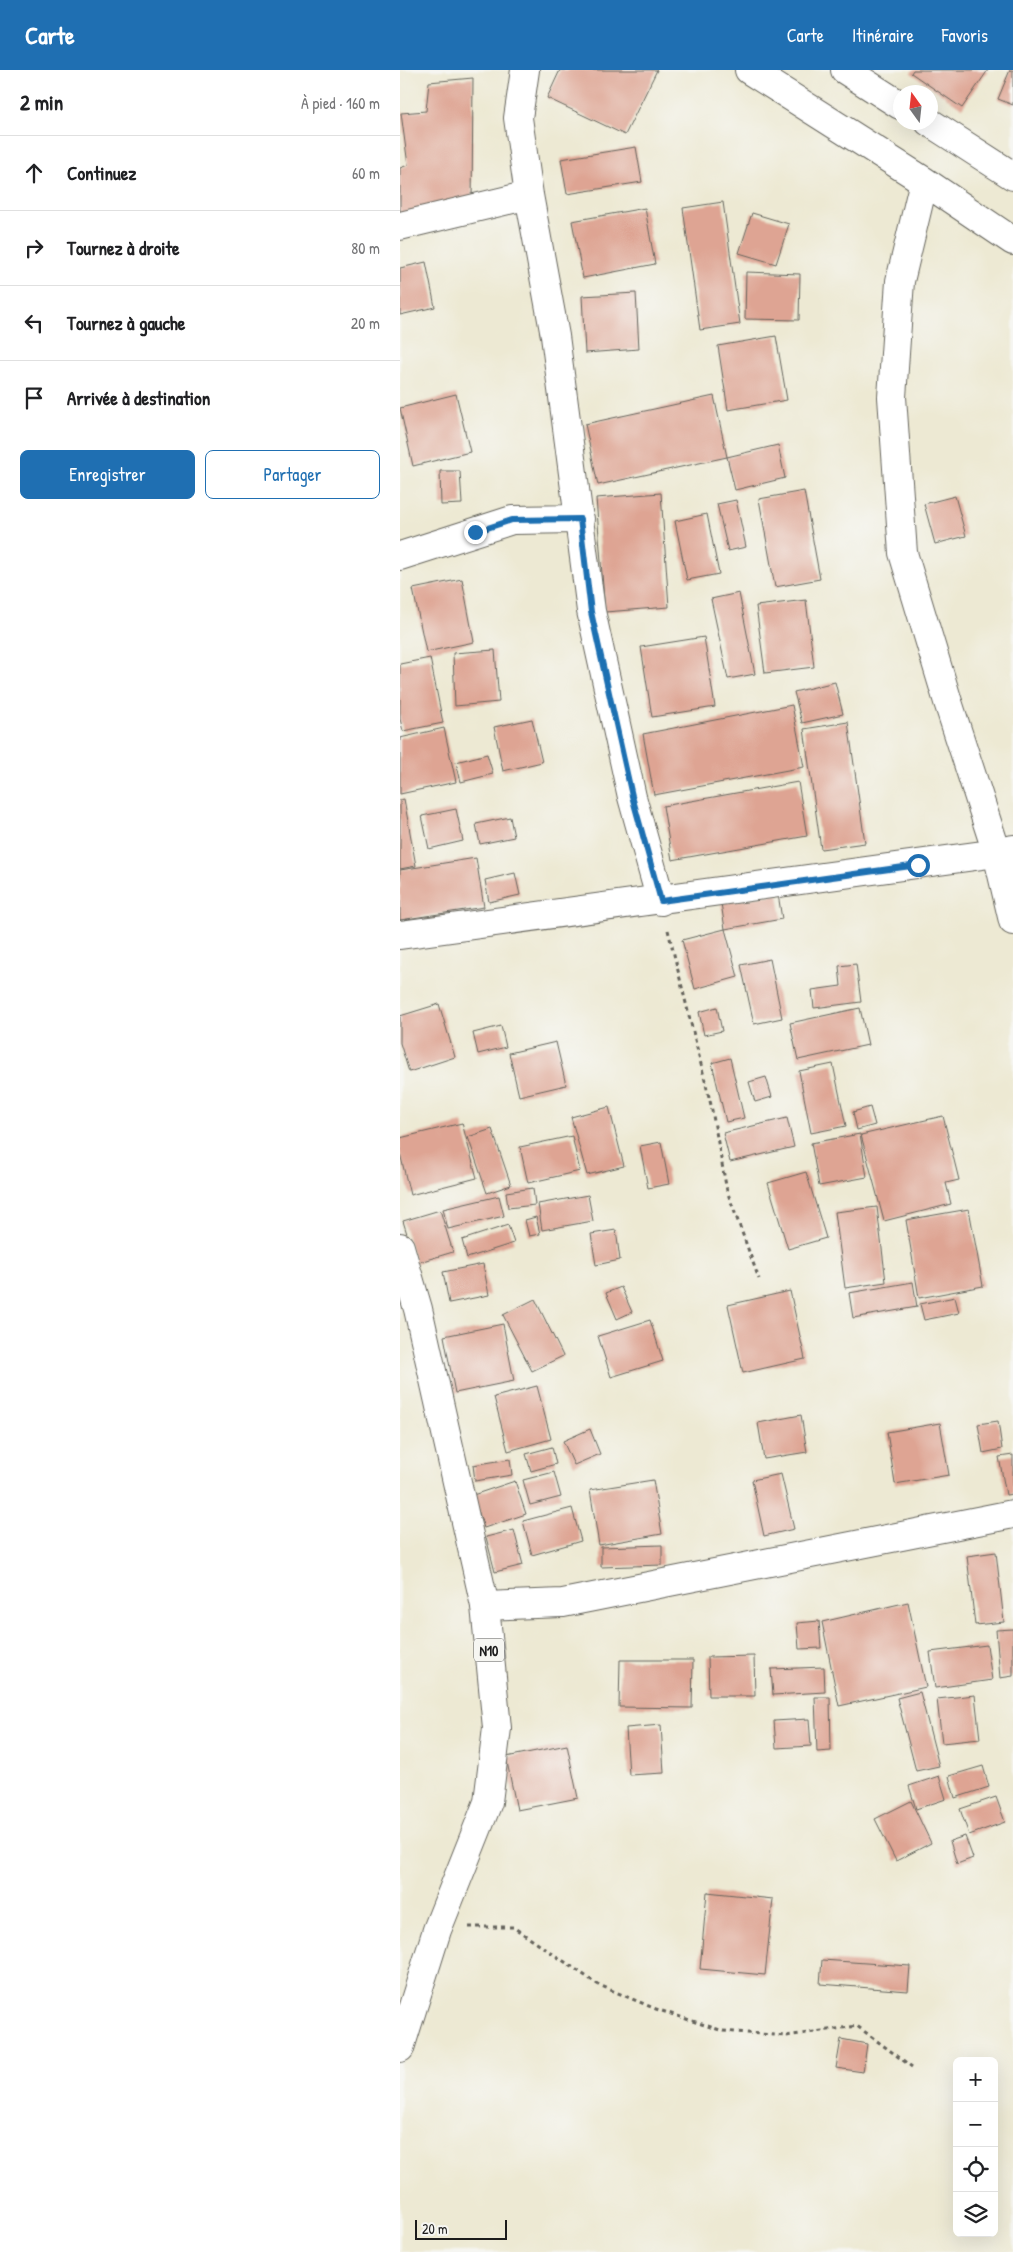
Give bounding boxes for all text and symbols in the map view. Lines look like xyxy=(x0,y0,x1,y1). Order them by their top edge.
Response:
text: Carte xyxy=(25,19,75,51)
text: Carte xyxy=(787,23,824,48)
text: Itinéraire xyxy=(852,23,914,48)
text: Favoris xyxy=(942,23,988,48)
north arrow xyxy=(893,85,938,130)
text: 2 min xyxy=(20,88,63,117)
text: À pied · 160 m xyxy=(301,92,380,114)
icon: ahead xyxy=(20,159,48,187)
text: Continuez xyxy=(67,160,136,186)
text: 60 m xyxy=(352,162,380,184)
icon: right xyxy=(20,234,48,262)
text: Tournez à droite xyxy=(67,235,180,261)
text: 80 m xyxy=(351,237,380,259)
icon: left xyxy=(20,309,48,337)
text: Tournez à gauche xyxy=(67,310,185,336)
text: 20 m xyxy=(351,312,380,334)
icon: arrive xyxy=(20,384,48,412)
text: Arrivée à destination xyxy=(67,385,210,411)
button: Enregistrer xyxy=(20,450,195,499)
button: Partager xyxy=(205,450,380,499)
route end xyxy=(464,521,487,544)
route start xyxy=(907,854,930,877)
road number: N10 xyxy=(474,1638,504,1662)
map controls xyxy=(953,2057,998,2237)
button: + xyxy=(953,2057,998,2102)
button: − xyxy=(953,2102,998,2147)
button: locate xyxy=(953,2147,998,2192)
button: layers xyxy=(953,2192,998,2237)
scale bar xyxy=(415,2217,508,2240)
text: 20 m xyxy=(422,2219,448,2238)

